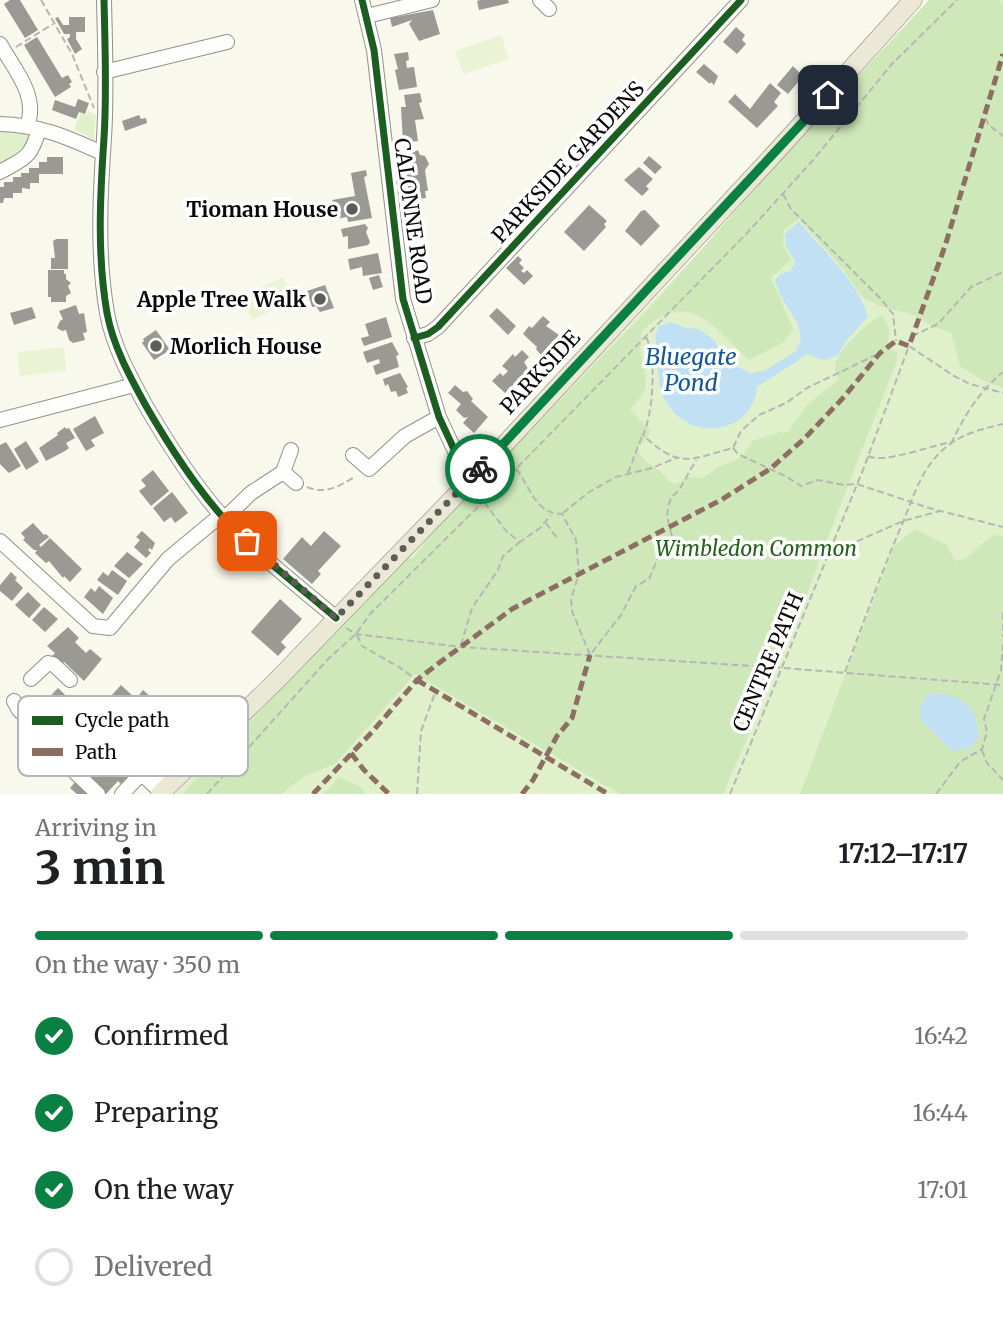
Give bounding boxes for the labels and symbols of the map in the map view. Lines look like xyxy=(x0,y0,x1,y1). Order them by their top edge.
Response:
pin xyxy=(798,65,858,125)
street label: PARKSIDE GARDENS xyxy=(486,75,650,249)
street label: CALONNE ROAD xyxy=(388,136,438,306)
place label: Tioman House xyxy=(186,196,338,223)
marker: Tioman House xyxy=(344,201,360,217)
place label: Apple Tree Walk xyxy=(136,286,306,313)
marker: Apple Tree Walk xyxy=(312,291,328,307)
street label: PARKSIDE xyxy=(494,324,586,420)
place label: Morlich House xyxy=(170,333,322,360)
marker: Morlich House xyxy=(148,338,164,354)
water label: Bluegate Pond xyxy=(645,342,737,397)
courier xyxy=(445,434,515,504)
pin xyxy=(217,511,277,571)
park label: Wimbledon Common xyxy=(655,535,857,562)
street label: CENTRE PATH xyxy=(727,588,809,736)
legend xyxy=(18,696,248,776)
text: Cycle path xyxy=(75,708,170,732)
text: Path xyxy=(75,740,117,764)

